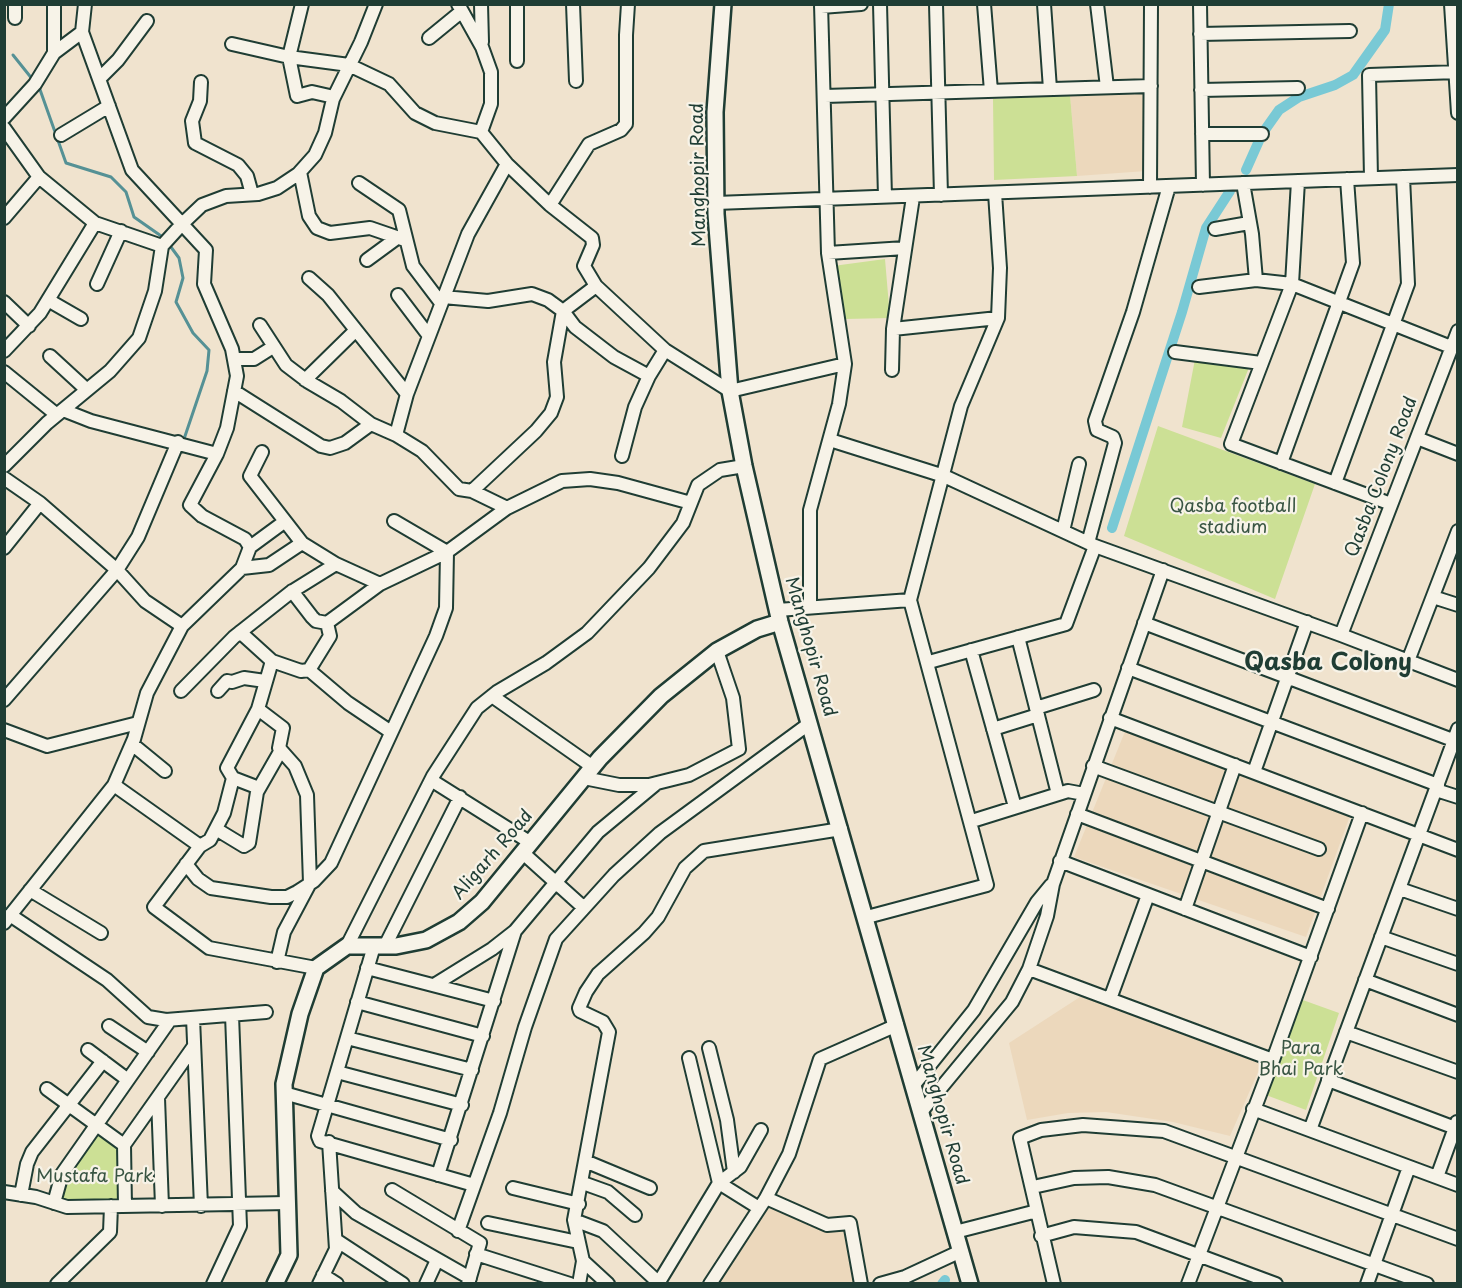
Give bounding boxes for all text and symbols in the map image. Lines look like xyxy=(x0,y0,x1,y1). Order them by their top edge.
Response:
street label: Manghopir Road xyxy=(687,103,711,247)
street label: Qasba Colony Road xyxy=(1341,394,1423,560)
park label: Qasba football stadium xyxy=(1170,496,1296,538)
street label: Manghopir Road xyxy=(780,575,840,719)
district label: Qasba Colony xyxy=(1244,649,1412,677)
street label: Aligarh Road xyxy=(448,806,538,904)
park label: Para Bhai Park xyxy=(1259,1038,1343,1080)
street label: Manghopir Road xyxy=(912,1043,972,1187)
park label: Mustafa Park xyxy=(36,1166,154,1188)

